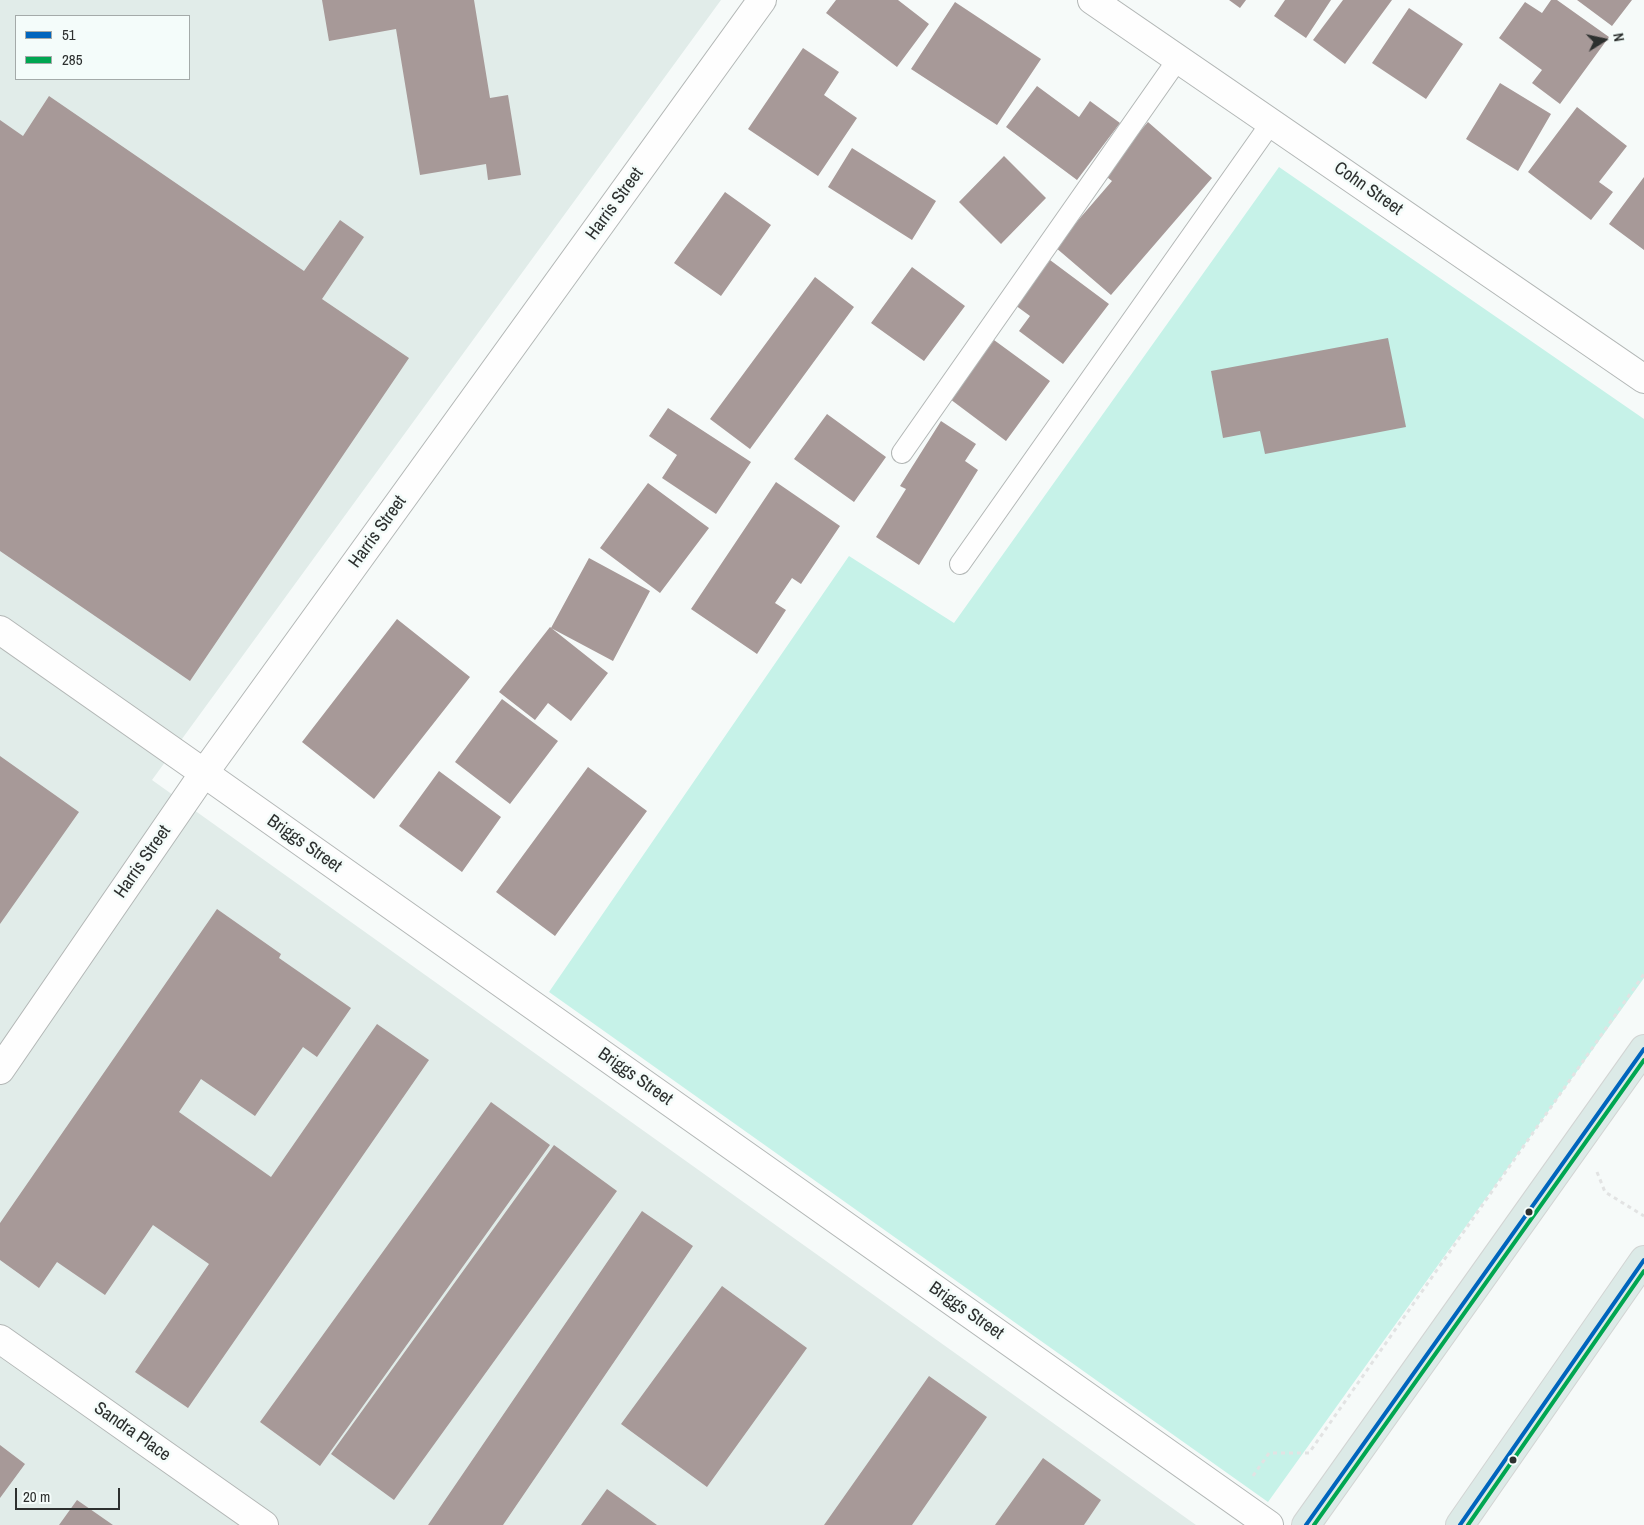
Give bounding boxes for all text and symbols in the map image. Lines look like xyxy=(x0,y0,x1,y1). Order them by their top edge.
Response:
legend xyxy=(15,15,190,80)
north arrow xyxy=(1579,15,1629,65)
text: 51 xyxy=(62,24,76,45)
text: N xyxy=(1609,32,1628,43)
text: 285 xyxy=(62,49,83,70)
street label: Cohn Street xyxy=(1330,158,1406,220)
street label: Harris Street xyxy=(582,164,648,244)
street label: Harris Street xyxy=(345,492,411,572)
street label: Briggs Street xyxy=(263,810,345,878)
street label: Harris Street xyxy=(110,822,176,902)
street label: Briggs Street xyxy=(594,1043,676,1111)
unlabelled marker xyxy=(1524,1207,1534,1217)
street label: Briggs Street xyxy=(925,1277,1007,1345)
street label: Sandra Place xyxy=(90,1398,174,1466)
unlabelled marker xyxy=(1508,1455,1518,1465)
scale bar xyxy=(18,1478,122,1510)
text: 20 m xyxy=(23,1486,50,1507)

